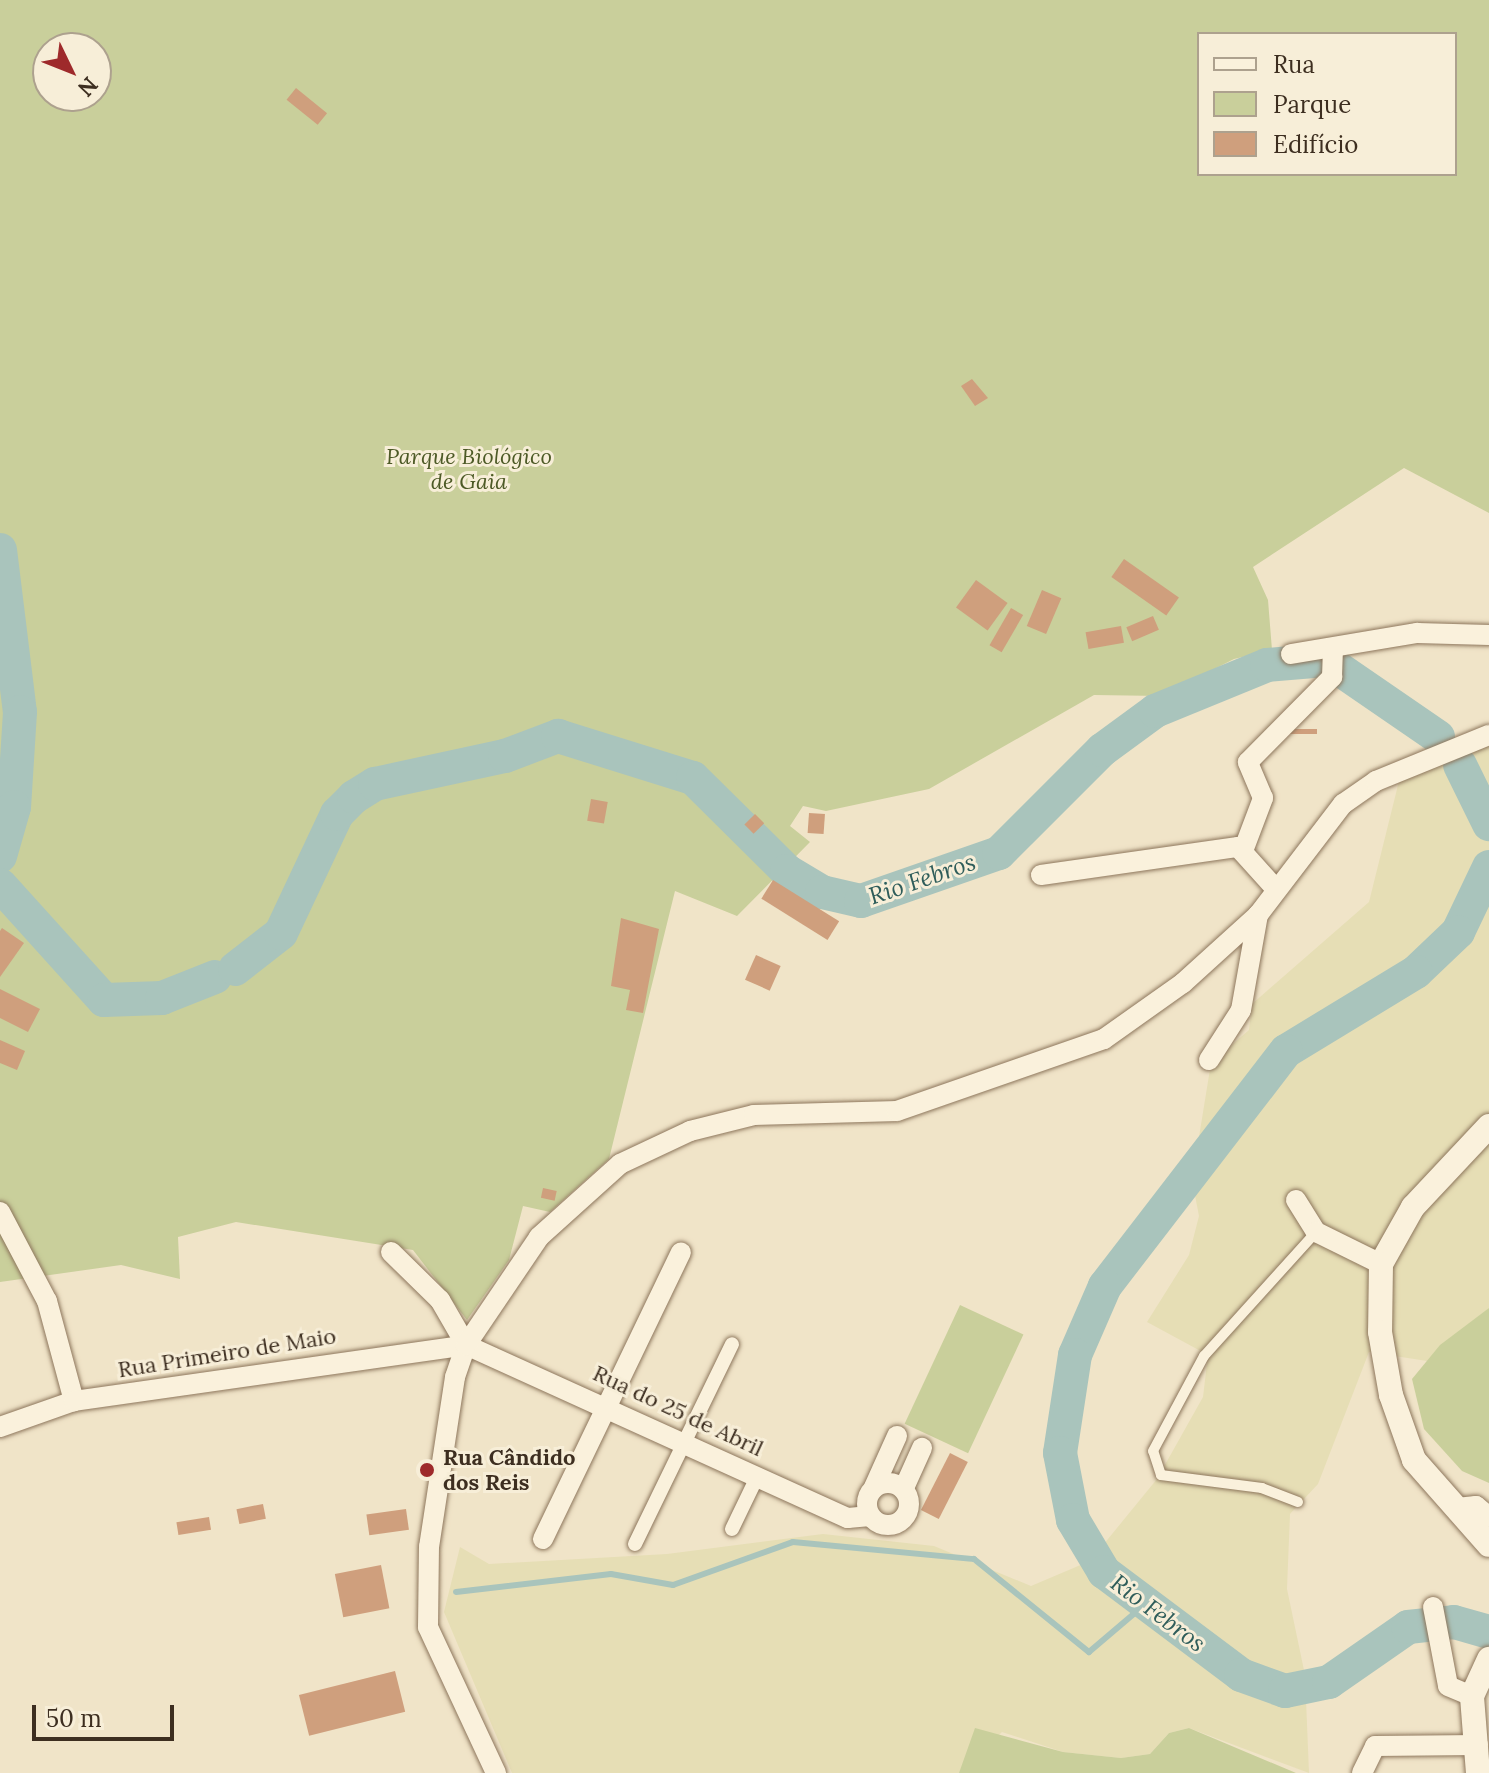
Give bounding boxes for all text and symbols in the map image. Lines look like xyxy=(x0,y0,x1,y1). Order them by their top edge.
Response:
north arrow xyxy=(32,32,112,112)
legend xyxy=(1197,32,1457,176)
text: Rua xyxy=(1273,49,1315,80)
text: N xyxy=(72,71,104,103)
text: Parque xyxy=(1273,89,1351,120)
text: Edifício xyxy=(1273,129,1358,160)
park label: Parque Biológico de Gaia xyxy=(386,443,552,494)
water label: Rio Febros xyxy=(865,847,979,911)
street label: Rua Primeiro de Maio xyxy=(116,1323,338,1383)
street label: Rua do 25 de Abril xyxy=(589,1360,767,1462)
place label: Rua Cândido dos Reis xyxy=(443,1444,575,1496)
marker: Rua Cândido dos Reis xyxy=(418,1461,436,1479)
water label: Rio Febros xyxy=(1105,1568,1211,1658)
scale bar xyxy=(36,1689,178,1739)
text: 50 m xyxy=(46,1703,102,1734)

